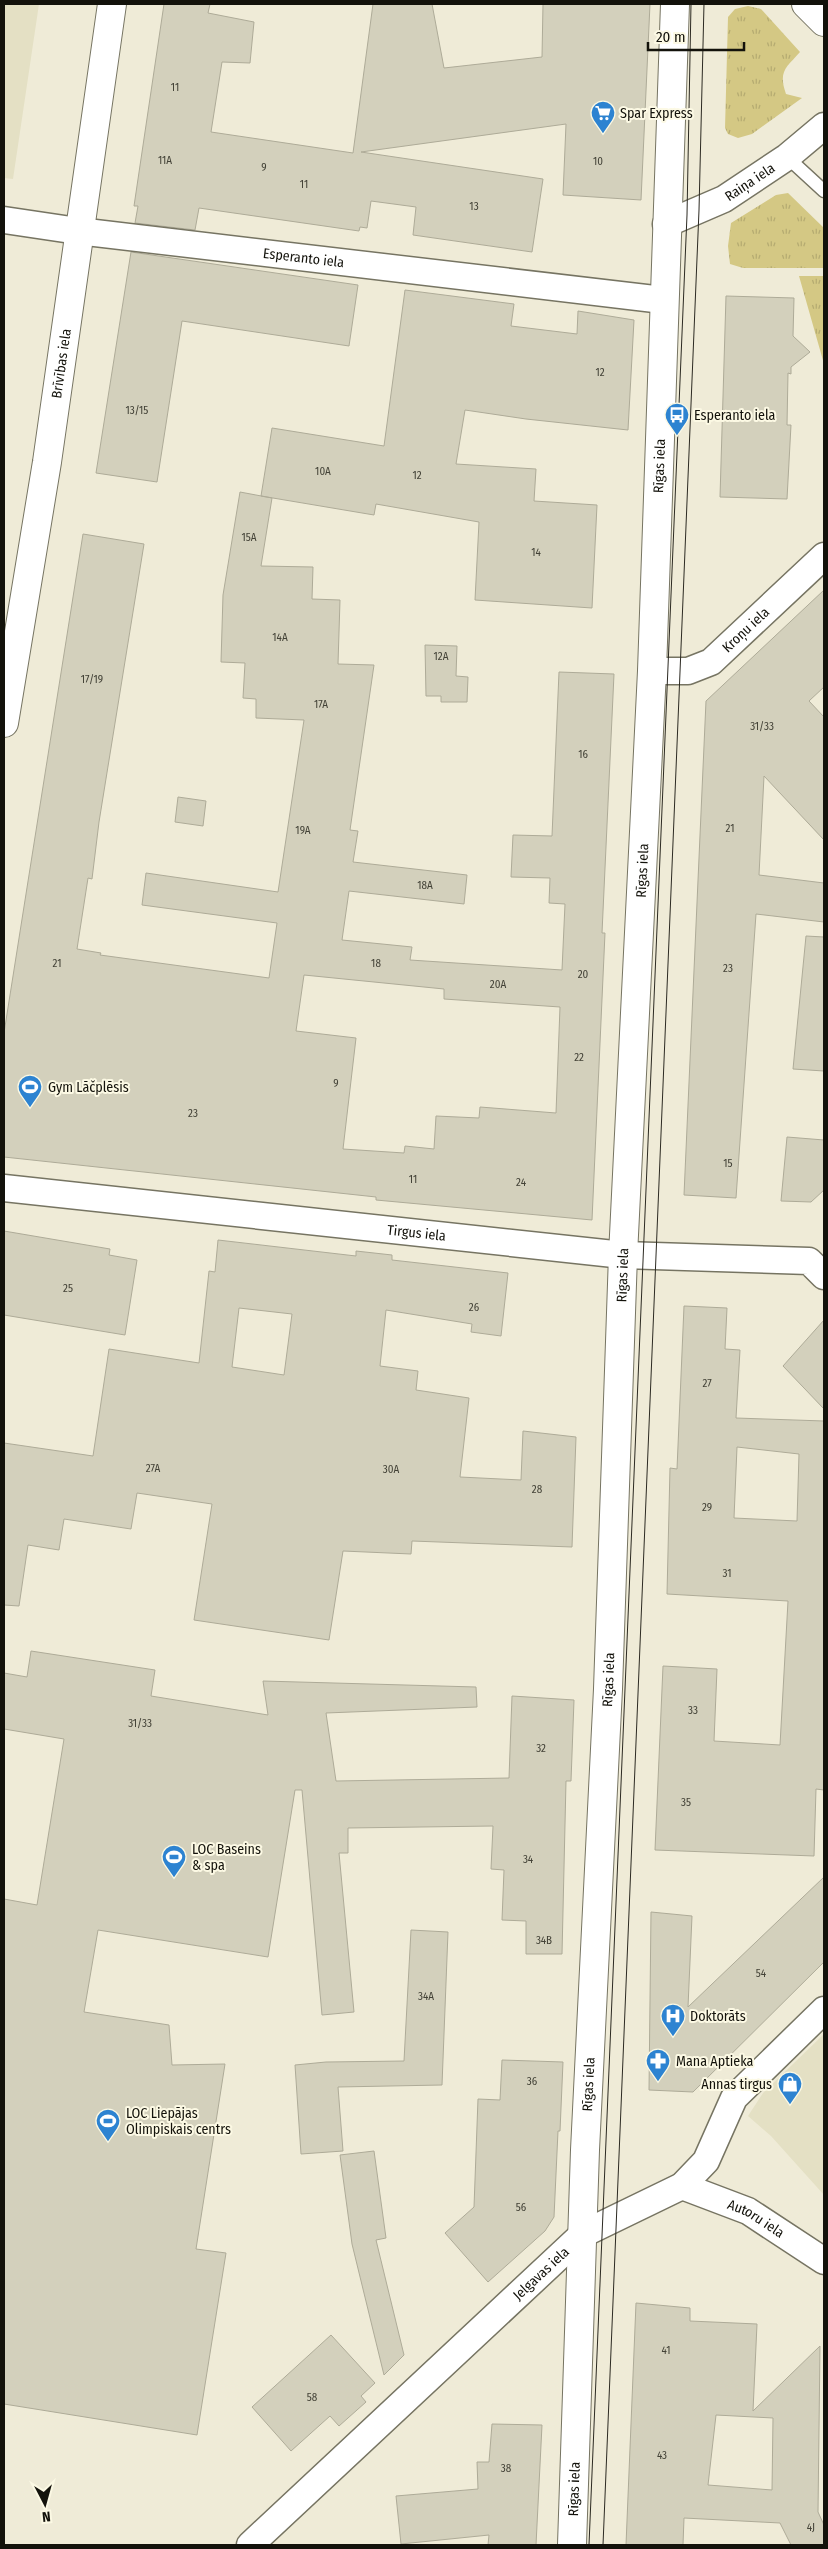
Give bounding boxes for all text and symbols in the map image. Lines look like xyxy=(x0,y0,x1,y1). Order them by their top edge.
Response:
scale bar xyxy=(648,20,744,52)
text: 20 m xyxy=(656,28,686,46)
house number: 11 xyxy=(171,81,179,94)
supermarket icon: Spar Express xyxy=(590,100,616,134)
place label: Spar Express xyxy=(620,105,693,122)
house number: 11A xyxy=(158,154,172,167)
house number: 10 xyxy=(593,155,603,168)
street label: Raiņa iela xyxy=(721,159,778,205)
house number: 9 xyxy=(261,161,267,174)
house number: 11 xyxy=(300,178,308,191)
house number: 13 xyxy=(469,200,479,213)
street label: Esperanto iela xyxy=(262,244,345,271)
street label: Brīvības iela xyxy=(48,327,74,400)
house number: 12 xyxy=(595,366,605,379)
bus stop icon: Esperanto iela xyxy=(664,402,690,436)
house number: 13/15 xyxy=(126,404,148,417)
place label: Esperanto iela xyxy=(694,407,776,424)
street label: Rīgas iela xyxy=(650,438,669,493)
house number: 10A xyxy=(315,465,331,478)
house number: 12 xyxy=(412,469,422,482)
house number: 15A xyxy=(241,531,257,544)
house number: 14 xyxy=(531,546,541,559)
street label: Kroņu iela xyxy=(718,603,773,656)
house number: 14A xyxy=(272,631,288,644)
house number: 12A xyxy=(434,650,449,663)
house number: 17/19 xyxy=(81,673,103,686)
house number: 17A xyxy=(314,698,328,711)
house number: 31/33 xyxy=(750,720,774,733)
house number: 16 xyxy=(578,748,588,761)
house number: 21 xyxy=(726,822,734,835)
house number: 19A xyxy=(295,824,311,837)
street label: Rīgas iela xyxy=(632,843,652,898)
house number: 18A xyxy=(417,879,433,892)
house number: 21 xyxy=(53,957,61,970)
house number: 18 xyxy=(371,957,381,970)
house number: 23 xyxy=(723,962,733,975)
house number: 20 xyxy=(578,968,589,981)
house number: 20A xyxy=(490,978,506,991)
house number: 22 xyxy=(574,1051,584,1064)
sports icon: Gym Lāčplēsis xyxy=(17,1074,43,1108)
house number: 9 xyxy=(333,1077,339,1090)
place label: Gym Lāčplēsis xyxy=(48,1079,129,1096)
house number: 23 xyxy=(188,1107,198,1120)
house number: 15 xyxy=(723,1157,733,1170)
house number: 11 xyxy=(409,1173,417,1186)
house number: 24 xyxy=(516,1176,527,1189)
street label: Tirgus iela xyxy=(386,1221,447,1244)
street label: Rīgas iela xyxy=(613,1247,632,1303)
house number: 25 xyxy=(63,1282,73,1295)
house number: 26 xyxy=(469,1301,480,1314)
house number: 27 xyxy=(702,1377,712,1390)
house number: 27A xyxy=(146,1462,161,1475)
house number: 30A xyxy=(383,1463,399,1476)
house number: 28 xyxy=(532,1483,543,1496)
house number: 29 xyxy=(702,1501,712,1514)
house number: 31 xyxy=(723,1567,732,1580)
street label: Rīgas iela xyxy=(599,1652,618,1707)
house number: 33 xyxy=(688,1704,698,1717)
house number: 31/33 xyxy=(128,1717,152,1730)
house number: 32 xyxy=(536,1742,546,1755)
house number: 35 xyxy=(681,1796,691,1809)
place label: LOC Baseins & spa xyxy=(192,1841,261,1874)
sports icon: LOC Baseins & spa xyxy=(161,1844,187,1878)
house number: 34 xyxy=(523,1853,534,1866)
house number: 34B xyxy=(536,1934,552,1947)
house number: 54 xyxy=(756,1967,767,1980)
house number: 34A xyxy=(418,1990,434,2003)
hospital icon: Doktorāts xyxy=(660,2003,686,2037)
place label: Doktorāts xyxy=(690,2008,746,2025)
pharmacy icon: Mana Aptieka xyxy=(645,2048,671,2082)
place label: Mana Aptieka xyxy=(676,2053,753,2070)
street label: Rīgas iela xyxy=(578,2057,598,2112)
shop icon: Annas tirgus xyxy=(777,2071,803,2105)
house number: 36 xyxy=(527,2075,538,2088)
place label: Annas tirgus xyxy=(701,2076,772,2093)
place label: LOC Liepājas Olimpiskais centrs xyxy=(126,2105,231,2138)
sports icon: LOC Liepājas Olimpiskais centrs xyxy=(95,2108,121,2142)
street label: Autoru iela xyxy=(725,2196,788,2241)
house number: 56 xyxy=(516,2201,527,2214)
street label: Jelgavas iela xyxy=(509,2243,573,2304)
house number: 41 xyxy=(661,2344,671,2357)
house number: 58 xyxy=(307,2391,318,2404)
house number: 43 xyxy=(657,2449,667,2462)
street label: Rīgas iela xyxy=(564,2461,583,2517)
house number: 38 xyxy=(501,2462,512,2475)
north arrow xyxy=(20,2479,70,2529)
text: N xyxy=(41,2508,51,2525)
house number: 4J xyxy=(807,2521,815,2534)

